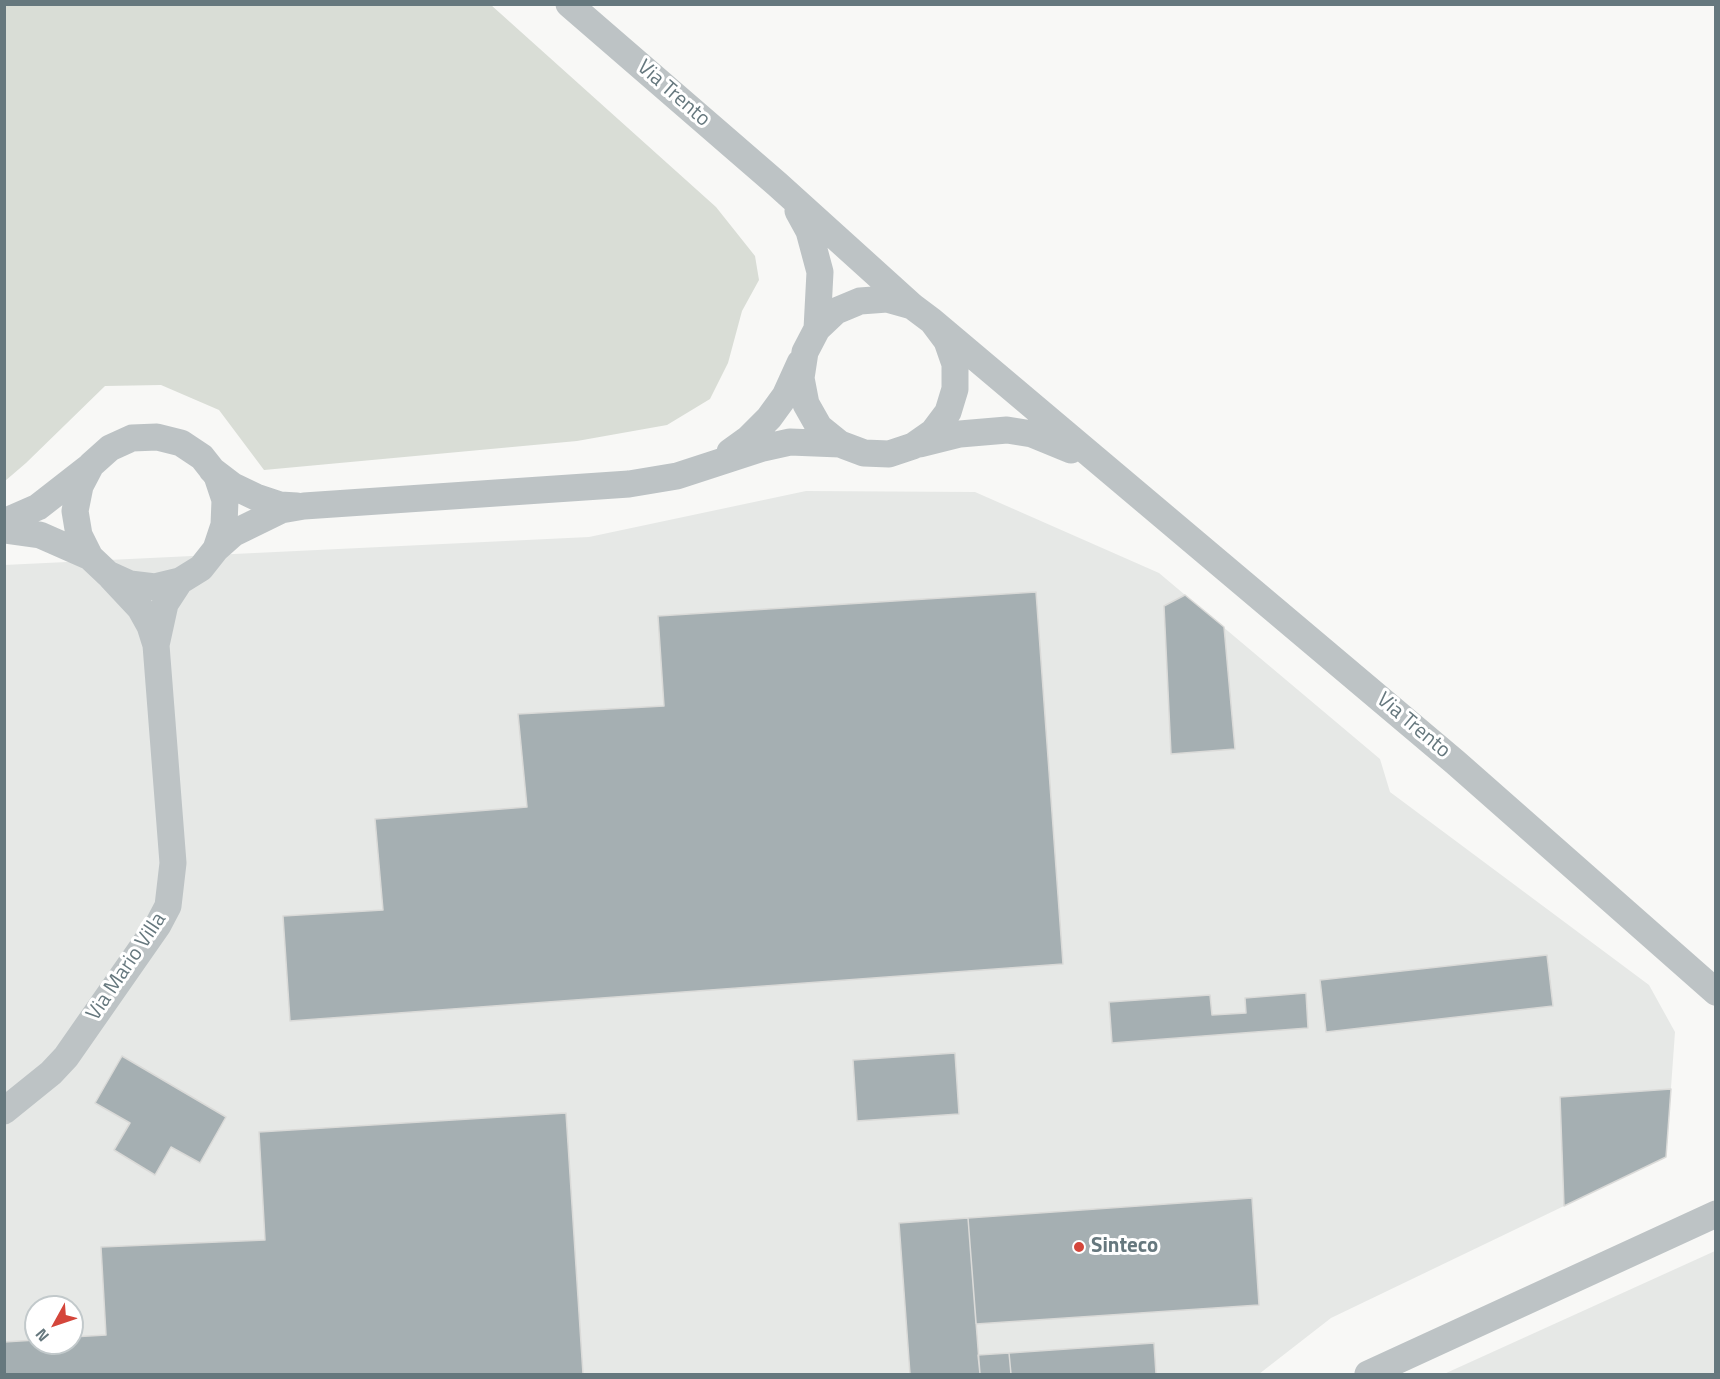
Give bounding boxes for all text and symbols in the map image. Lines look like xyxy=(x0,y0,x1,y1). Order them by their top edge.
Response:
street label: Via Trento xyxy=(631,55,715,133)
street label: Via Trento xyxy=(1371,688,1455,764)
street label: Via Mario Villa xyxy=(82,908,172,1026)
place label: Sinteco xyxy=(1091,1234,1158,1260)
marker: Sinteco xyxy=(1072,1240,1086,1254)
north arrow xyxy=(24,1295,84,1355)
text: N xyxy=(29,1323,55,1347)

